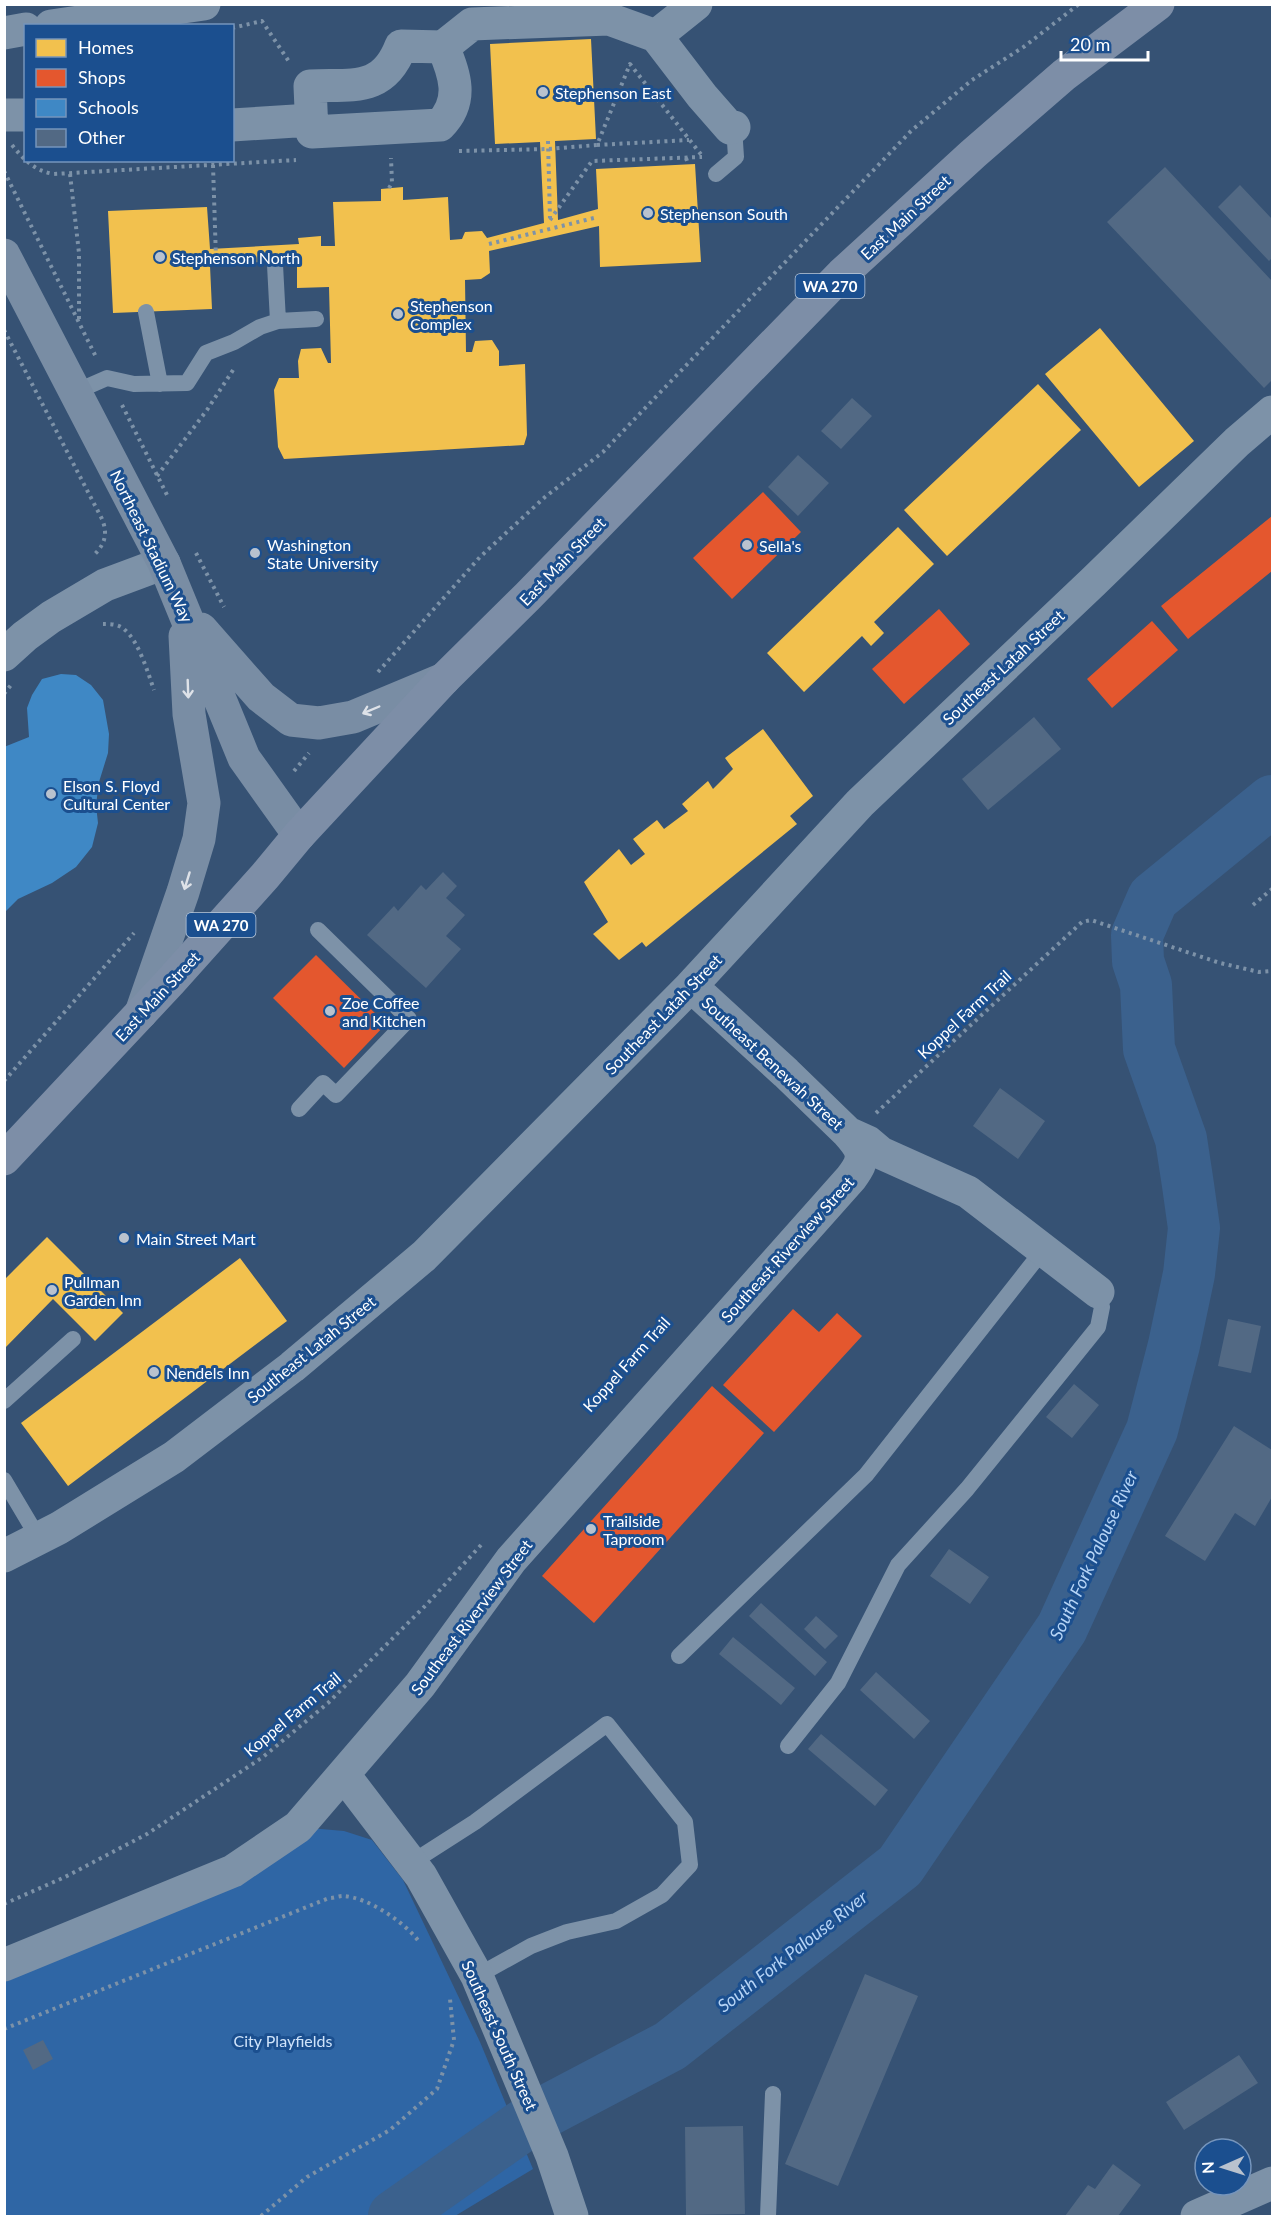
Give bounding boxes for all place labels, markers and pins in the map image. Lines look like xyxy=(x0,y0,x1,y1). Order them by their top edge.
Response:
place label: Stephenson East xyxy=(555,83,672,102)
marker: Stephenson East xyxy=(536,85,550,99)
place label: Stephenson South xyxy=(660,204,788,223)
marker: Stephenson South xyxy=(641,206,655,220)
place label: Stephenson North xyxy=(172,248,300,267)
marker: Stephenson North xyxy=(153,250,167,264)
place label: Stephenson Complex xyxy=(410,296,493,333)
marker: Stephenson Complex xyxy=(391,307,405,321)
place label: Washington State University xyxy=(267,535,379,572)
place label: Sella's xyxy=(759,536,802,555)
marker: Sella's xyxy=(740,538,754,552)
marker: Washington State University xyxy=(248,546,262,560)
place label: Elson S. Floyd Cultural Center xyxy=(63,776,170,813)
marker: Elson S. Floyd Cultural Center xyxy=(44,787,58,801)
place label: Zoe Coffee and Kitchen xyxy=(342,993,426,1030)
marker: Zoe Coffee and Kitchen xyxy=(323,1004,337,1018)
place label: Main Street Mart xyxy=(136,1229,256,1248)
marker: Main Street Mart xyxy=(117,1231,131,1245)
place label: Pullman Garden Inn xyxy=(64,1272,142,1309)
marker: Pullman Garden Inn xyxy=(45,1283,59,1297)
place label: Nendels Inn xyxy=(166,1363,250,1382)
marker: Nendels Inn xyxy=(147,1365,161,1379)
place label: Trailside Taproom xyxy=(603,1511,664,1548)
marker: Trailside Taproom xyxy=(584,1522,598,1536)

